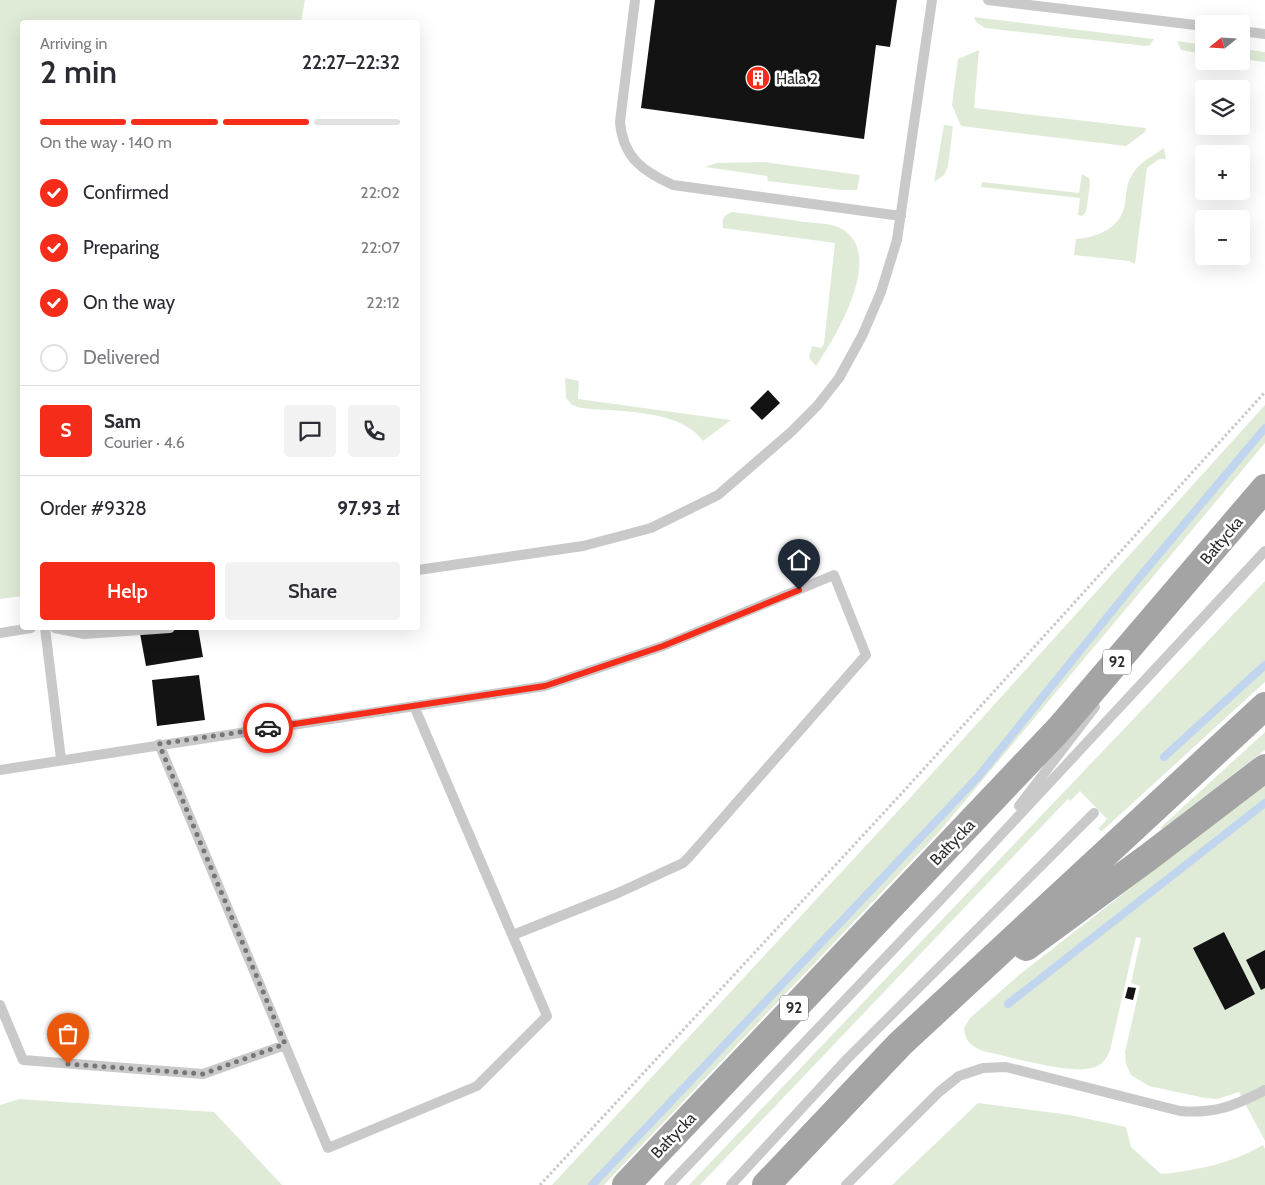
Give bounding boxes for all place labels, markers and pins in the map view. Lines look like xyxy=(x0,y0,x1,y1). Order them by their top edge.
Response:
building icon: Hala 2 xyxy=(745,65,771,91)
place label: Hala 2 xyxy=(776,69,818,88)
pin xyxy=(778,539,820,590)
pin xyxy=(47,1013,89,1064)

